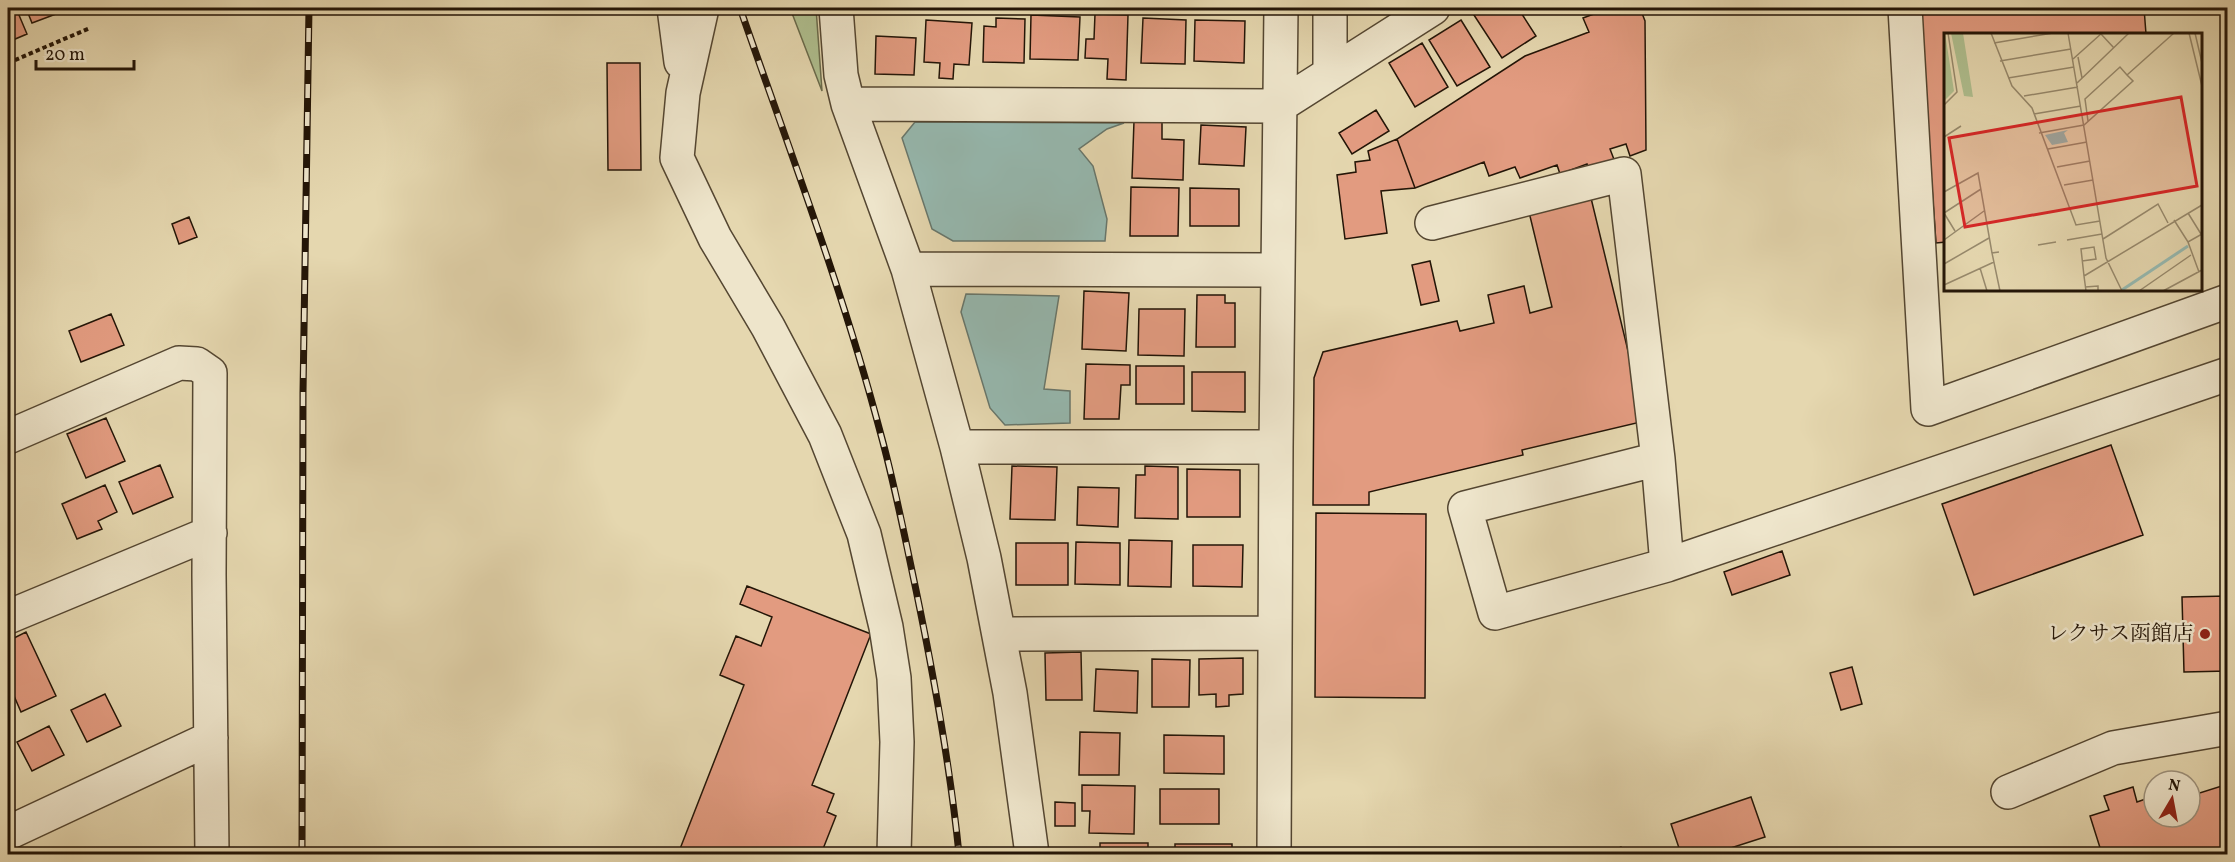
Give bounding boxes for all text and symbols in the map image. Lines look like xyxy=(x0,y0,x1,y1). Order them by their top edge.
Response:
scale bar xyxy=(36,33,134,71)
inset map xyxy=(1944,33,2202,291)
text: 20 m xyxy=(45,43,85,68)
place label: レクサス函館店 xyxy=(2047,620,2193,649)
marker: レクサス函館店 xyxy=(2198,627,2212,641)
north arrow xyxy=(2142,769,2202,829)
text: N xyxy=(2167,774,2182,798)

